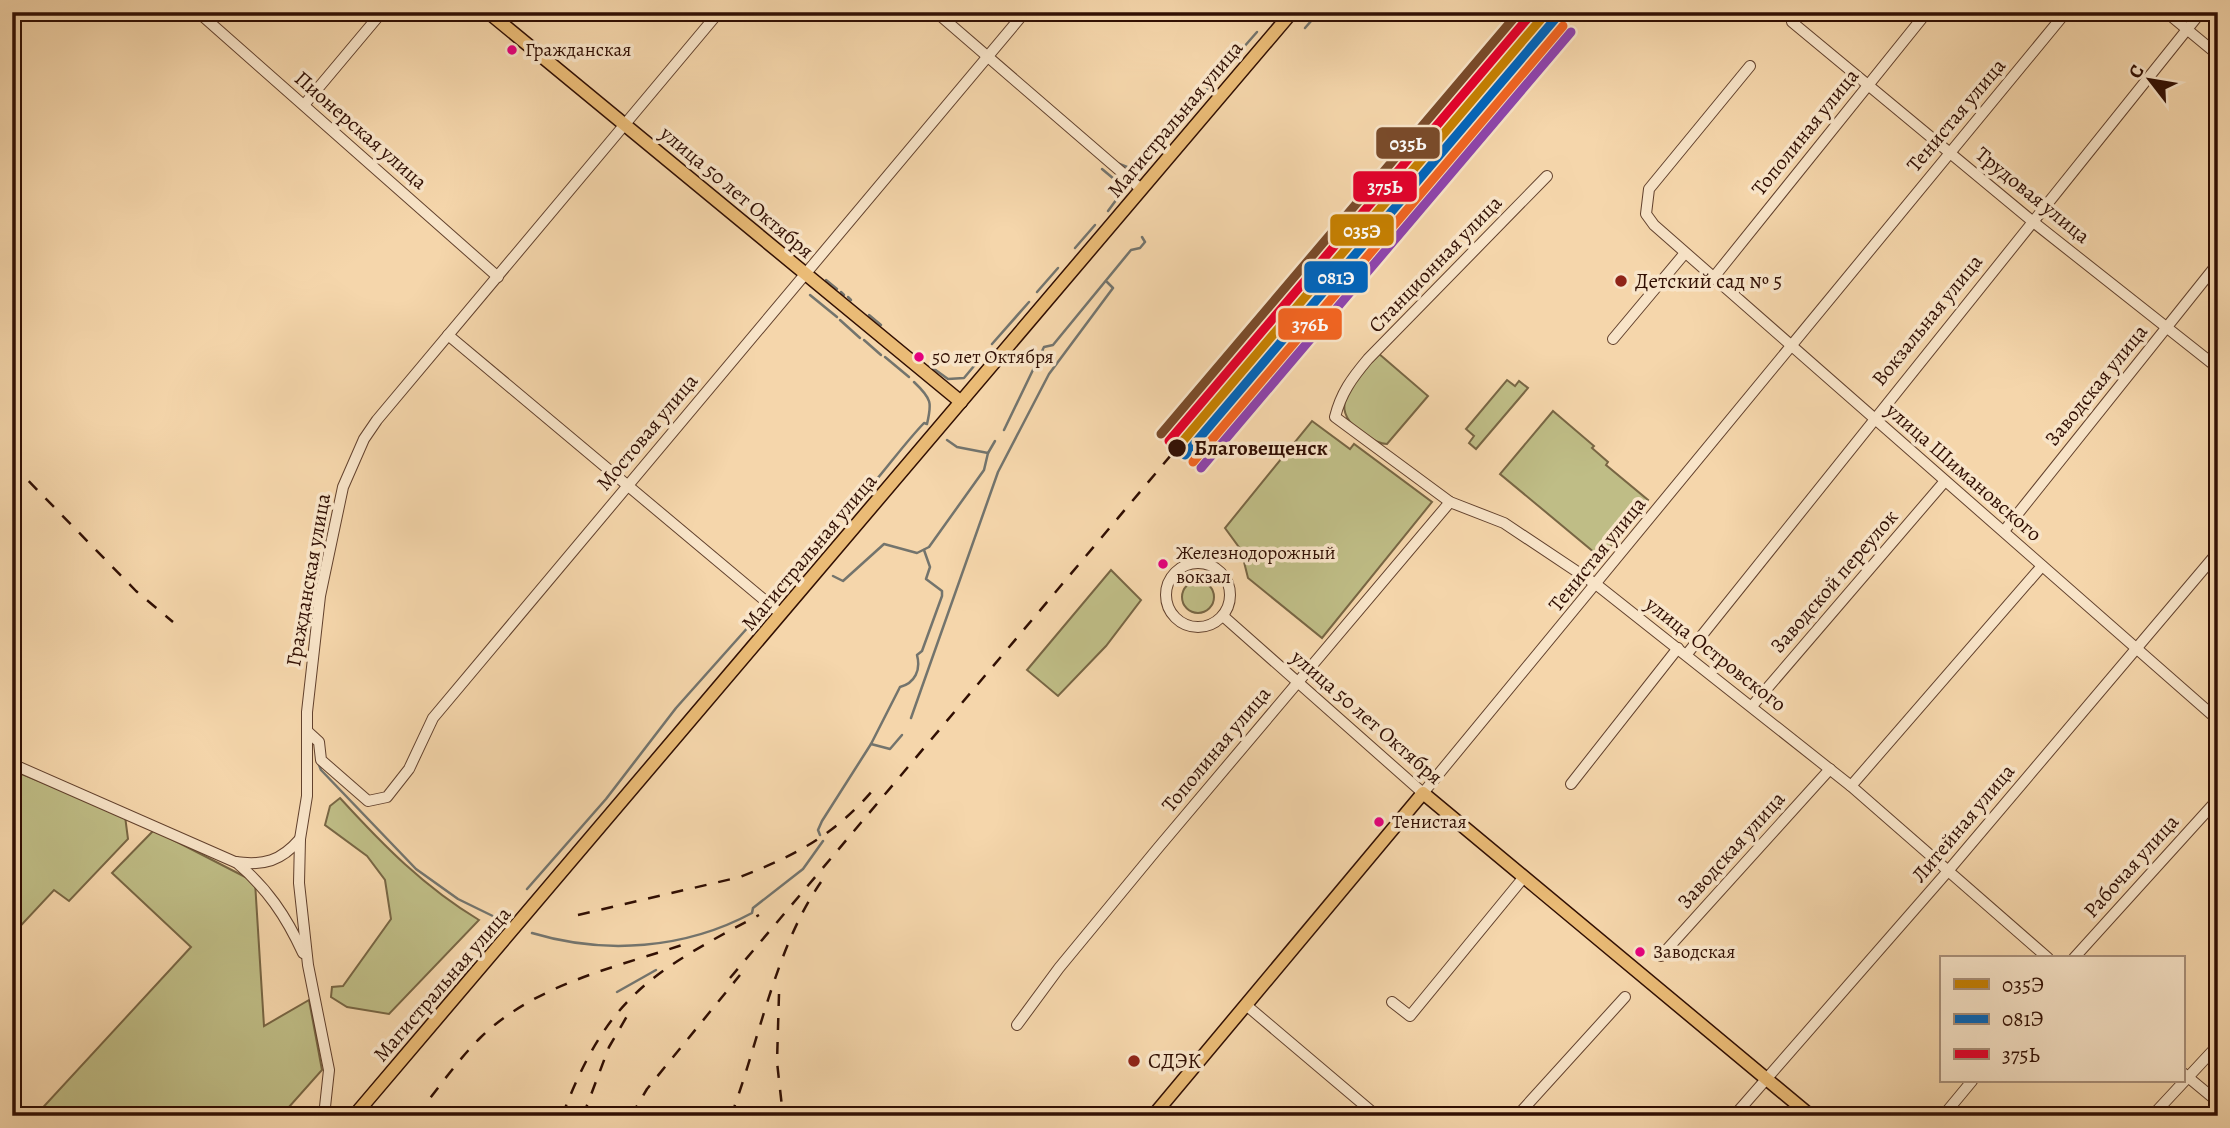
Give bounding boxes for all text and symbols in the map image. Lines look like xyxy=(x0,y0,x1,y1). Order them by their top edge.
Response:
street label: Магистральная улица xyxy=(1101,34,1249,203)
place label: Гражданская xyxy=(525,37,631,63)
marker: Гражданская xyxy=(505,43,519,57)
north arrow xyxy=(2114,46,2184,116)
street label: Тенистая улица xyxy=(1900,52,2012,178)
text: С xyxy=(2122,60,2150,83)
street label: Тополиная улица xyxy=(1745,62,1865,201)
street label: Пионерская улица xyxy=(289,64,434,196)
street label: улица 50 лет Октября xyxy=(654,119,820,265)
line badge: 035Ь xyxy=(1375,126,1441,160)
text: 035Ь xyxy=(1389,131,1427,157)
street label: Трудовая улица xyxy=(1970,140,2096,250)
line badge: 375Ь xyxy=(1352,170,1418,203)
text: 375Ь xyxy=(1367,174,1403,200)
street label: Станционная улица xyxy=(1362,189,1508,339)
line badge: 035Э xyxy=(1329,213,1395,247)
text: 035Э xyxy=(1343,218,1381,244)
street label: Вокзальная улица xyxy=(1865,248,1989,392)
line badge: 081Э xyxy=(1303,260,1369,294)
text: 081Э xyxy=(1317,265,1355,291)
place label: Детский сад № 5 xyxy=(1635,267,1782,295)
marker: Детский сад № 5 xyxy=(1613,273,1629,289)
line badge: 376Ь xyxy=(1277,307,1343,341)
text: 376Ь xyxy=(1292,312,1328,338)
street label: Заводская улица xyxy=(2038,318,2154,452)
place label: 50 лет Октября xyxy=(932,344,1054,370)
marker: 50 лет Октября xyxy=(912,350,926,364)
street label: Мостовая улица xyxy=(590,367,704,496)
street label: улица Шимановского xyxy=(1879,396,2048,548)
place label: Благовещенск xyxy=(1194,434,1328,462)
marker: Благовещенск xyxy=(1166,437,1188,459)
street label: Магистральная улица xyxy=(735,467,883,636)
street label: Тенистая улица xyxy=(1542,490,1652,617)
street label: Гражданская улица xyxy=(279,491,337,669)
street label: Заводской переулок xyxy=(1764,503,1904,659)
place label: Железнодорожный вокзал xyxy=(1176,540,1336,590)
marker: Железнодорожный вокзал xyxy=(1156,557,1170,571)
street label: улица Островского xyxy=(1639,589,1792,718)
street label: улица 50 лет Октября xyxy=(1284,643,1449,791)
street label: Тополиная улица xyxy=(1155,680,1277,818)
street label: Литейная улица xyxy=(1905,758,2021,888)
street label: Заводская улица xyxy=(1671,785,1791,915)
street label: Рабочая улица xyxy=(2077,808,2185,924)
place label: Тенистая xyxy=(1392,809,1467,835)
marker: Тенистая xyxy=(1372,815,1386,829)
street label: Магистральная улица xyxy=(367,900,517,1067)
place label: Заводская xyxy=(1653,939,1735,965)
marker: Заводская xyxy=(1633,945,1647,959)
legend xyxy=(1940,956,2184,1082)
text: 035Э xyxy=(2002,971,2044,999)
text: 081Э xyxy=(2002,1005,2044,1033)
text: 375Ь xyxy=(2002,1041,2041,1069)
place label: СДЭК xyxy=(1148,1047,1202,1075)
marker: СДЭК xyxy=(1126,1053,1142,1069)

